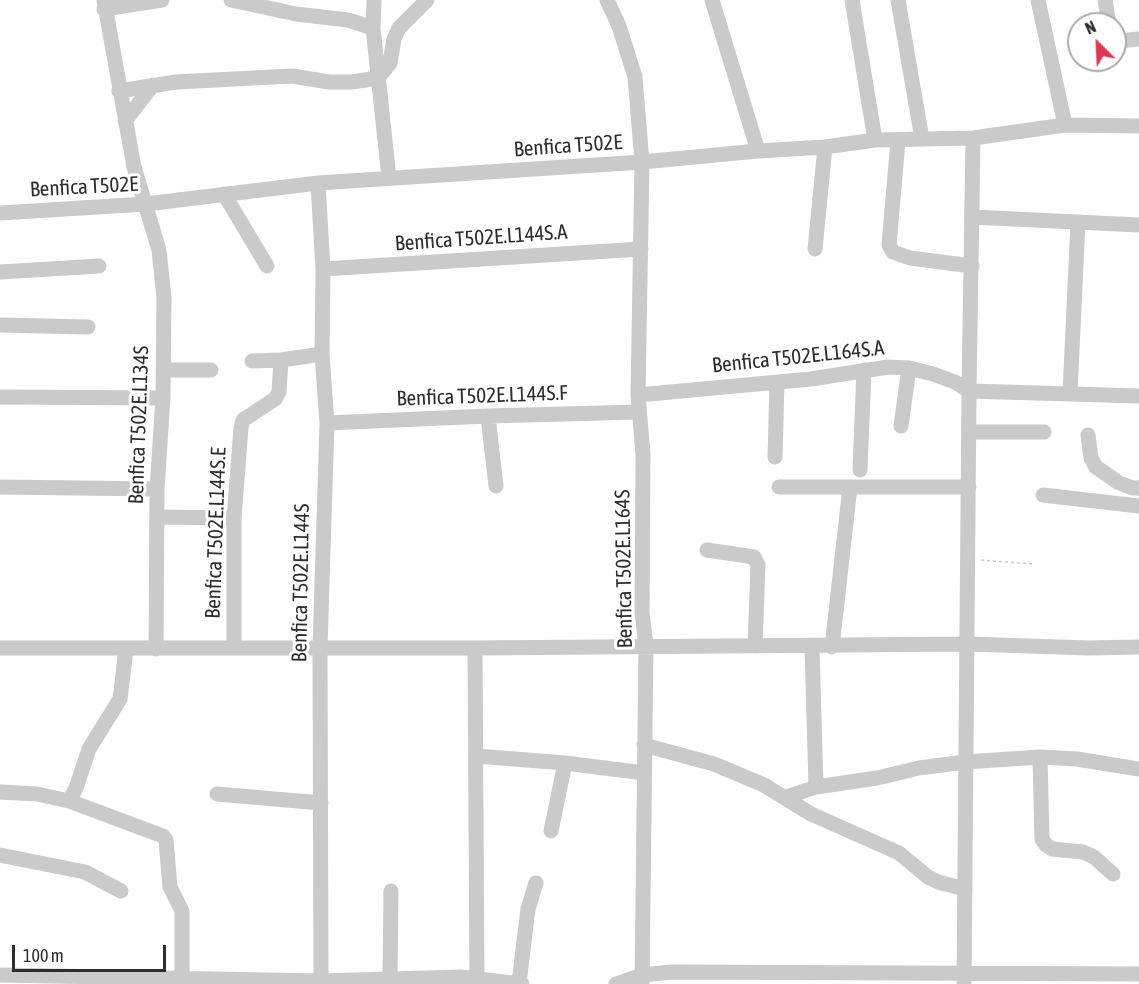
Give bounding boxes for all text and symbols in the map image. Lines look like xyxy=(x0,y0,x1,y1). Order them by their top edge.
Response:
north arrow xyxy=(1067,12,1127,72)
text: N xyxy=(1083,17,1098,38)
street label: Benfica T502E xyxy=(513,130,623,162)
street label: Benfica T502E xyxy=(29,172,139,202)
street label: Benfica T502E.L144S.A xyxy=(394,219,568,257)
street label: Benfica T502E.L164S.A xyxy=(711,335,885,379)
street label: Benfica T502E.L134S xyxy=(124,345,154,505)
street label: Benfica T502E.L144S.F xyxy=(396,380,568,412)
street label: Benfica T502E.L144S.E xyxy=(200,447,232,619)
street label: Benfica T502E.L164S xyxy=(610,489,638,649)
street label: Benfica T502E.L144S xyxy=(287,503,315,663)
scale bar xyxy=(15,933,170,971)
text: 100 m xyxy=(23,945,64,966)

